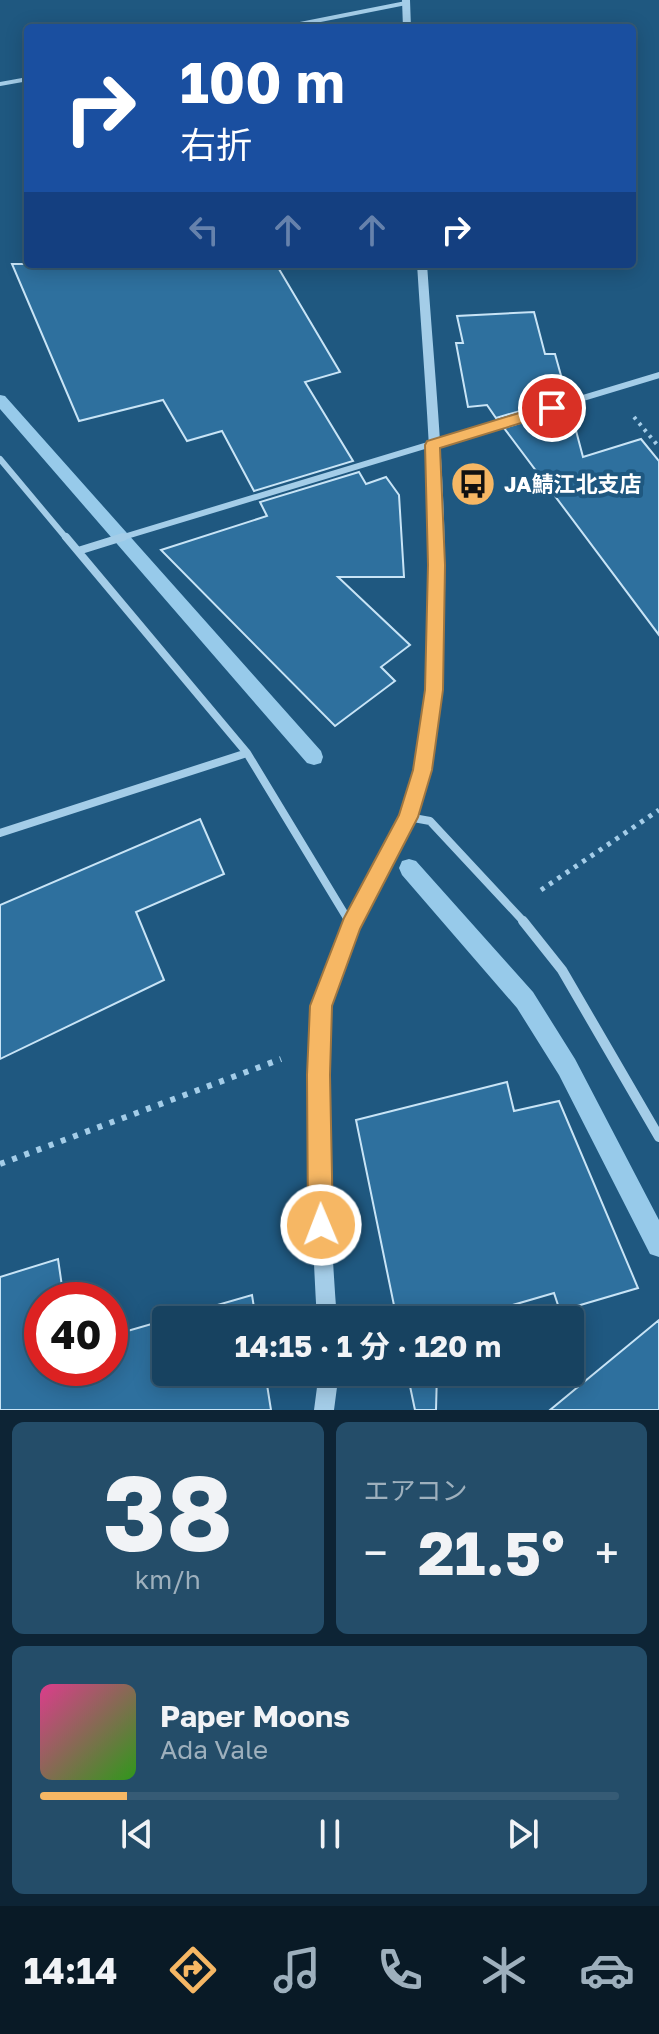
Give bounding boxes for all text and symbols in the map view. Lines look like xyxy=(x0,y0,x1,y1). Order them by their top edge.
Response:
text: 100 m xyxy=(180,48,345,115)
icon: right xyxy=(48,56,152,160)
text: 右折 xyxy=(180,123,252,166)
icon: left xyxy=(182,208,226,252)
icon: ahead xyxy=(266,208,310,252)
icon: ahead xyxy=(350,208,394,252)
icon: right xyxy=(434,208,478,252)
pin xyxy=(518,374,586,442)
icon: arrive xyxy=(530,386,574,430)
bus stop icon: JA鯖江北支店 xyxy=(449,460,497,508)
place label: JA鯖江北支店 xyxy=(504,470,642,497)
position arrow xyxy=(279,1183,363,1267)
speed limit sign: 40 xyxy=(24,1282,128,1386)
text: 14:15 · 1 分 · 120 m xyxy=(235,1328,501,1364)
text: 38 xyxy=(103,1449,233,1574)
text: エアコン xyxy=(364,1475,468,1506)
text: 21.5° xyxy=(418,1516,565,1588)
text: − xyxy=(364,1526,388,1579)
text: + xyxy=(595,1526,619,1579)
text: km/h xyxy=(135,1564,201,1595)
text: Paper Moons xyxy=(160,1698,350,1734)
text: Ada Vale xyxy=(160,1734,268,1765)
icon: previous xyxy=(115,1812,159,1856)
icon: pause xyxy=(308,1812,352,1856)
icon: next xyxy=(501,1812,545,1856)
icon: directions xyxy=(165,1942,221,1998)
icon: music xyxy=(269,1942,325,1998)
icon: phone xyxy=(372,1942,428,1998)
icon: climate xyxy=(476,1942,532,1998)
icon: car xyxy=(579,1942,635,1998)
text: 14:14 xyxy=(24,1949,117,1992)

